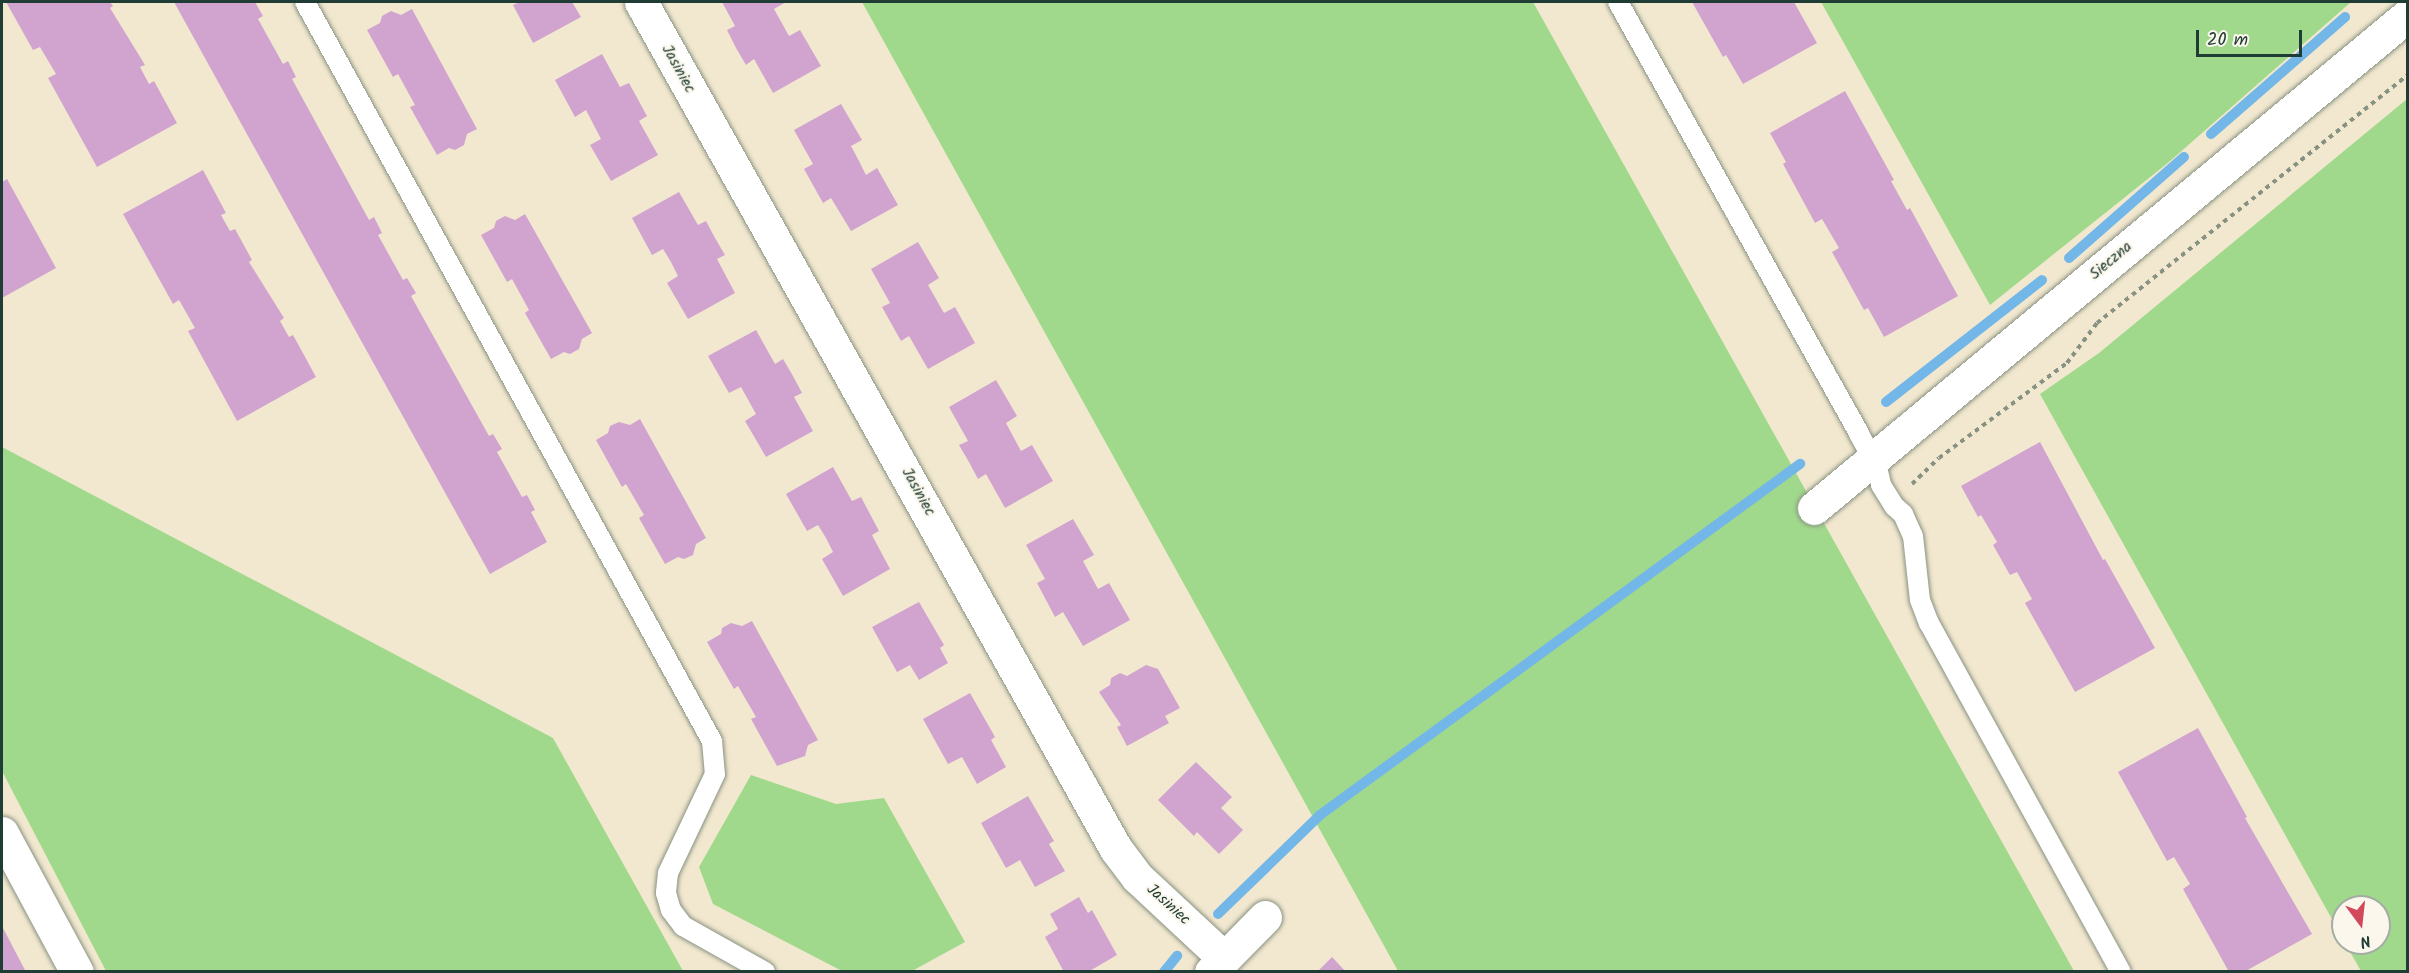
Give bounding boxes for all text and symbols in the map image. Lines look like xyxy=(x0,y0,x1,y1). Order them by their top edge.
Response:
scale bar xyxy=(2199,18,2306,56)
text: 20 m xyxy=(2207,26,2248,55)
street label: Jasiniec xyxy=(657,41,699,97)
street label: Sieczna xyxy=(2086,238,2136,284)
street label: Jasiniec xyxy=(897,464,939,520)
street label: Jasiniec xyxy=(1142,880,1194,930)
north arrow xyxy=(2331,895,2391,955)
text: N xyxy=(2357,928,2373,954)

